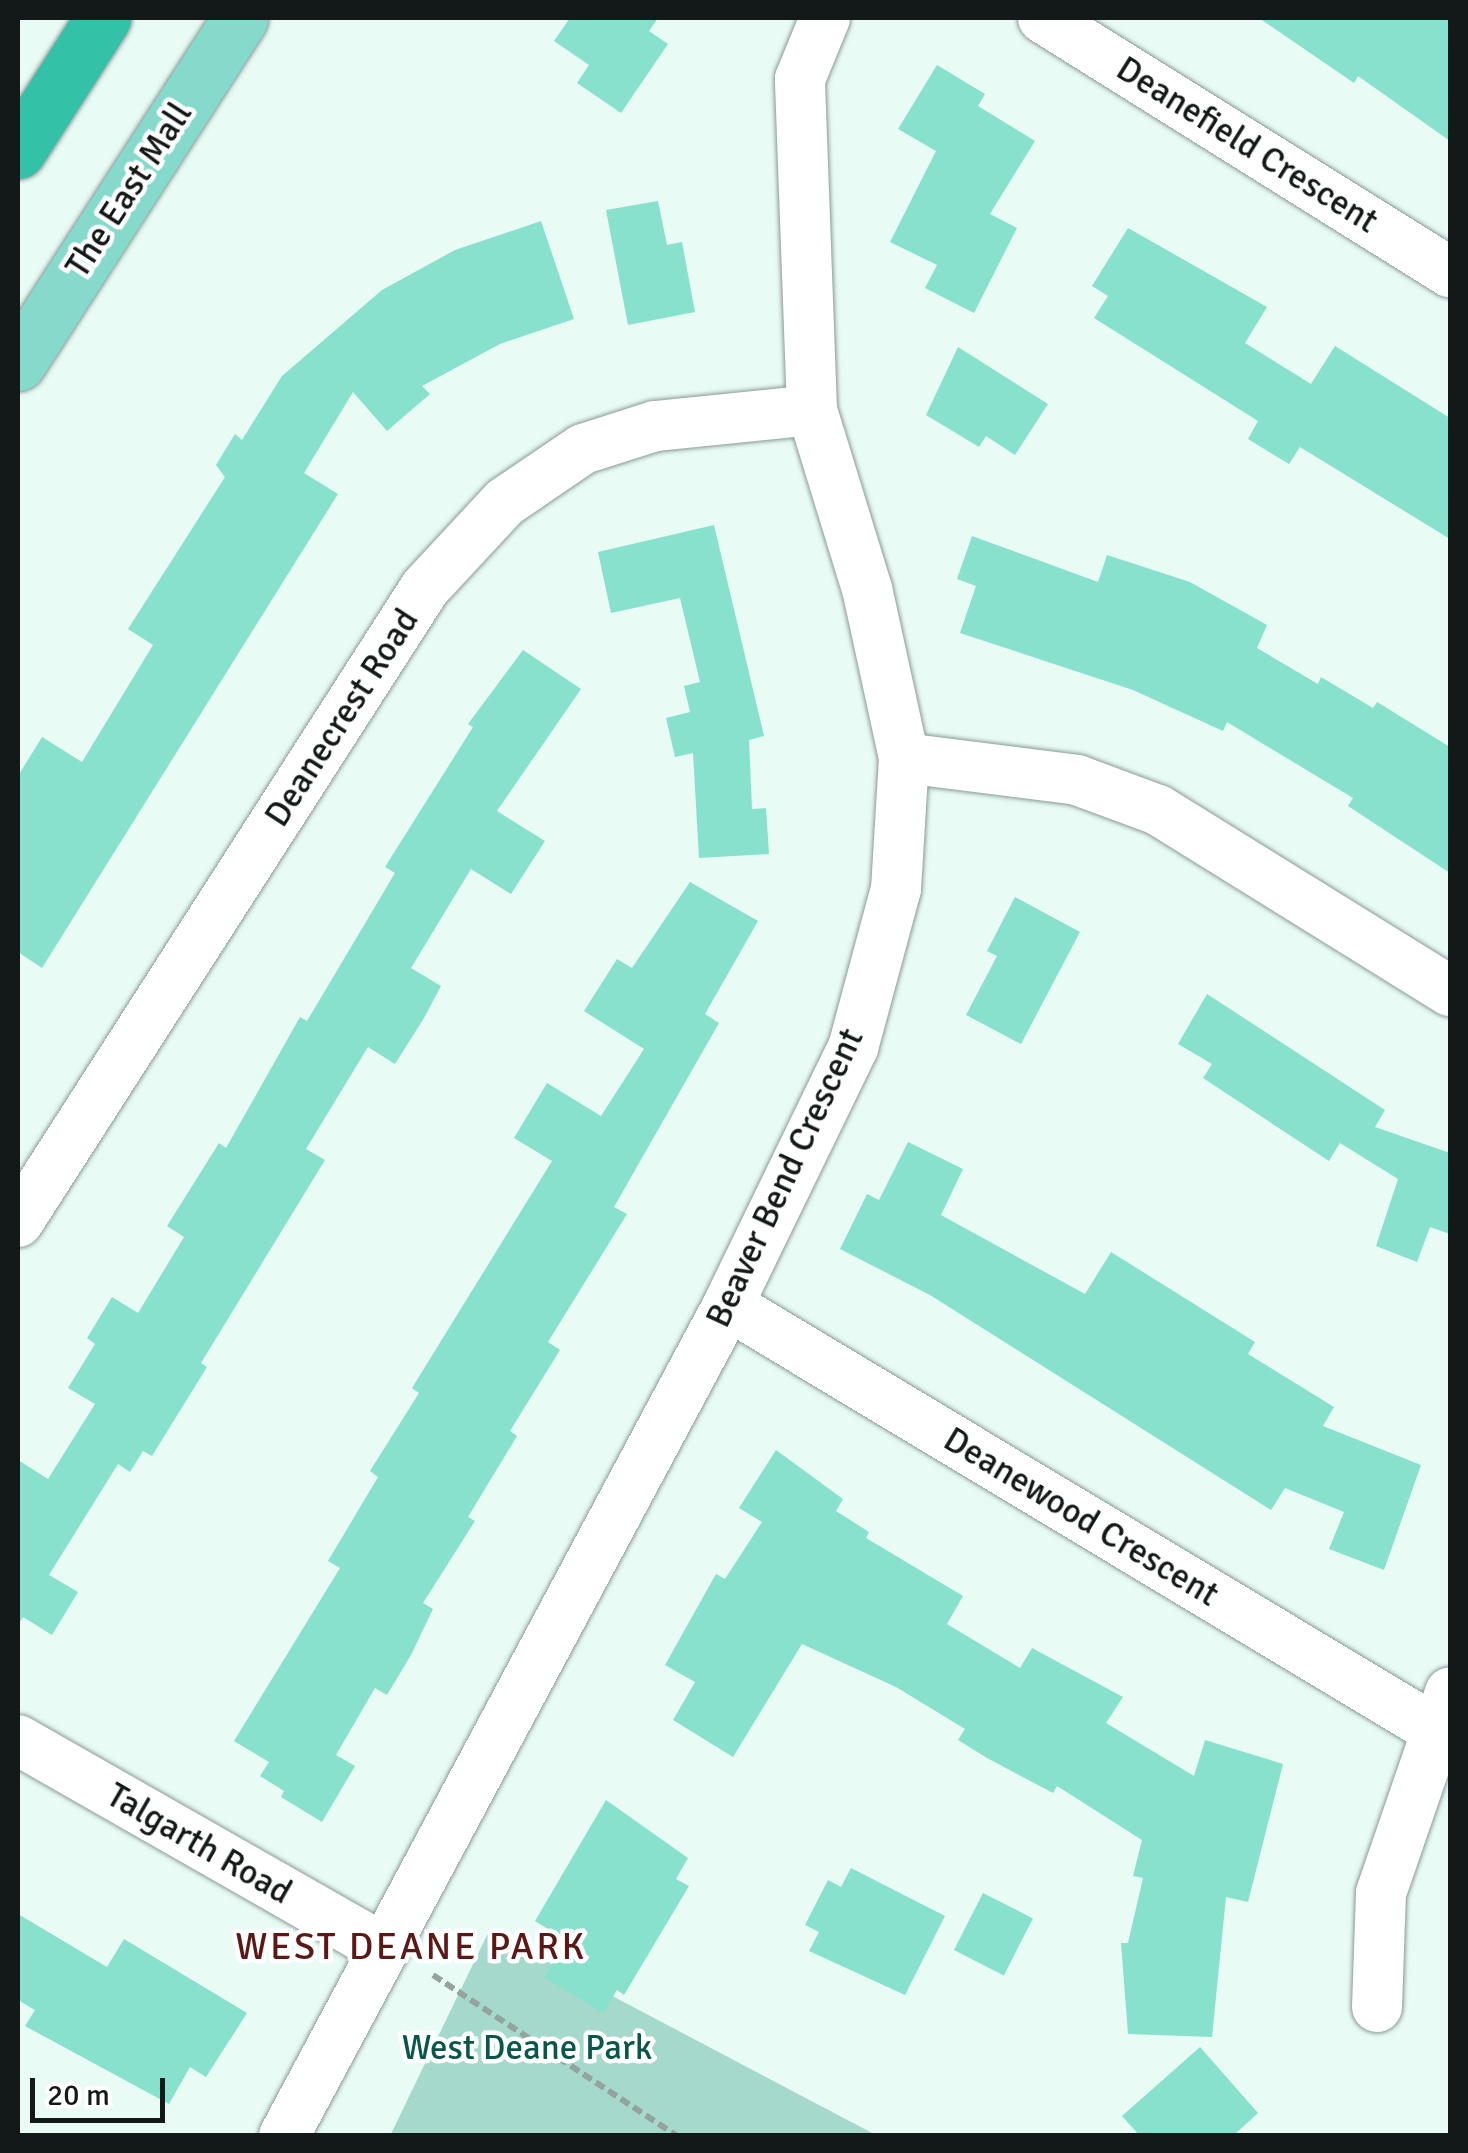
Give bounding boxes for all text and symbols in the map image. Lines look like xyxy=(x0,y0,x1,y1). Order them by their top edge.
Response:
street label: Deanefield Crescent xyxy=(1109,48,1385,242)
street label: The East Mall xyxy=(57,95,201,285)
street label: Deanecrest Road xyxy=(256,601,428,835)
street label: Beaver Bend Crescent xyxy=(697,1022,873,1334)
street label: Deanewood Crescent xyxy=(936,1418,1226,1616)
street label: Talgarth Road xyxy=(99,1774,299,1914)
district label: WEST DEANE PARK xyxy=(235,1924,587,1970)
park label: West Deane Park xyxy=(402,2027,652,2069)
scale bar xyxy=(35,2058,170,2120)
text: 20 m xyxy=(47,2077,110,2114)

